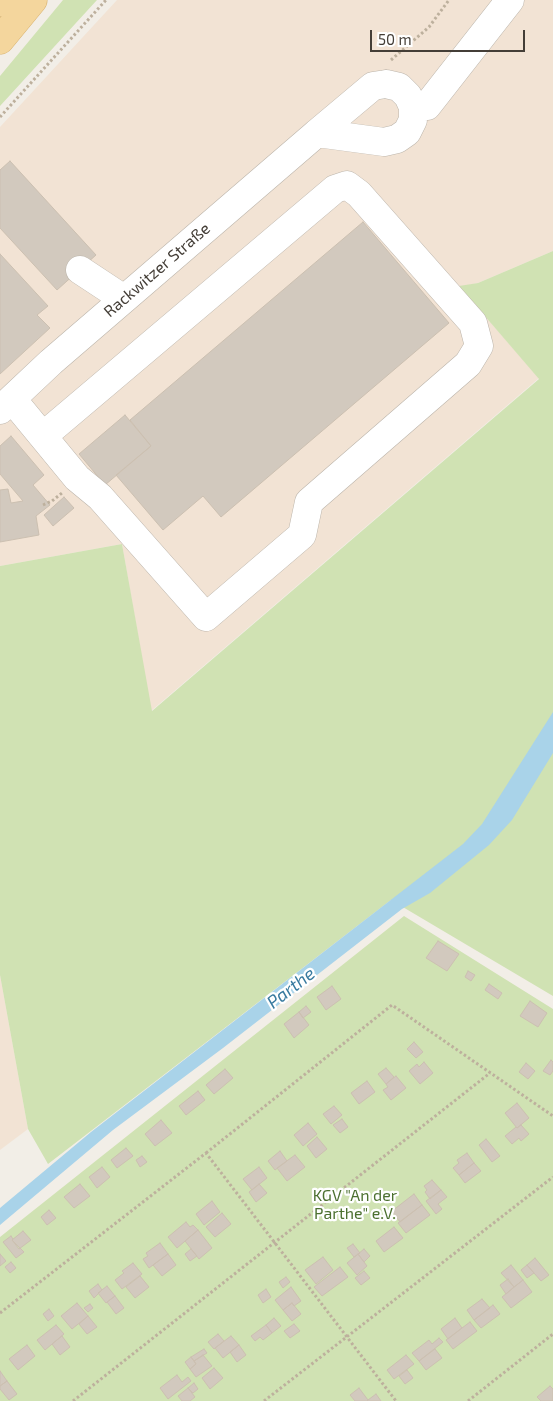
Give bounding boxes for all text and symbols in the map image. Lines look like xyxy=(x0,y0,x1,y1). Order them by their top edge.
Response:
scale bar xyxy=(373,20,528,52)
text: 50 m xyxy=(378,30,412,48)
street label: Rackwitzer Straße xyxy=(100,219,214,321)
water label: Parthe xyxy=(263,963,319,1013)
park label: KGV "An der Parthe" e.V. xyxy=(313,1186,397,1224)

